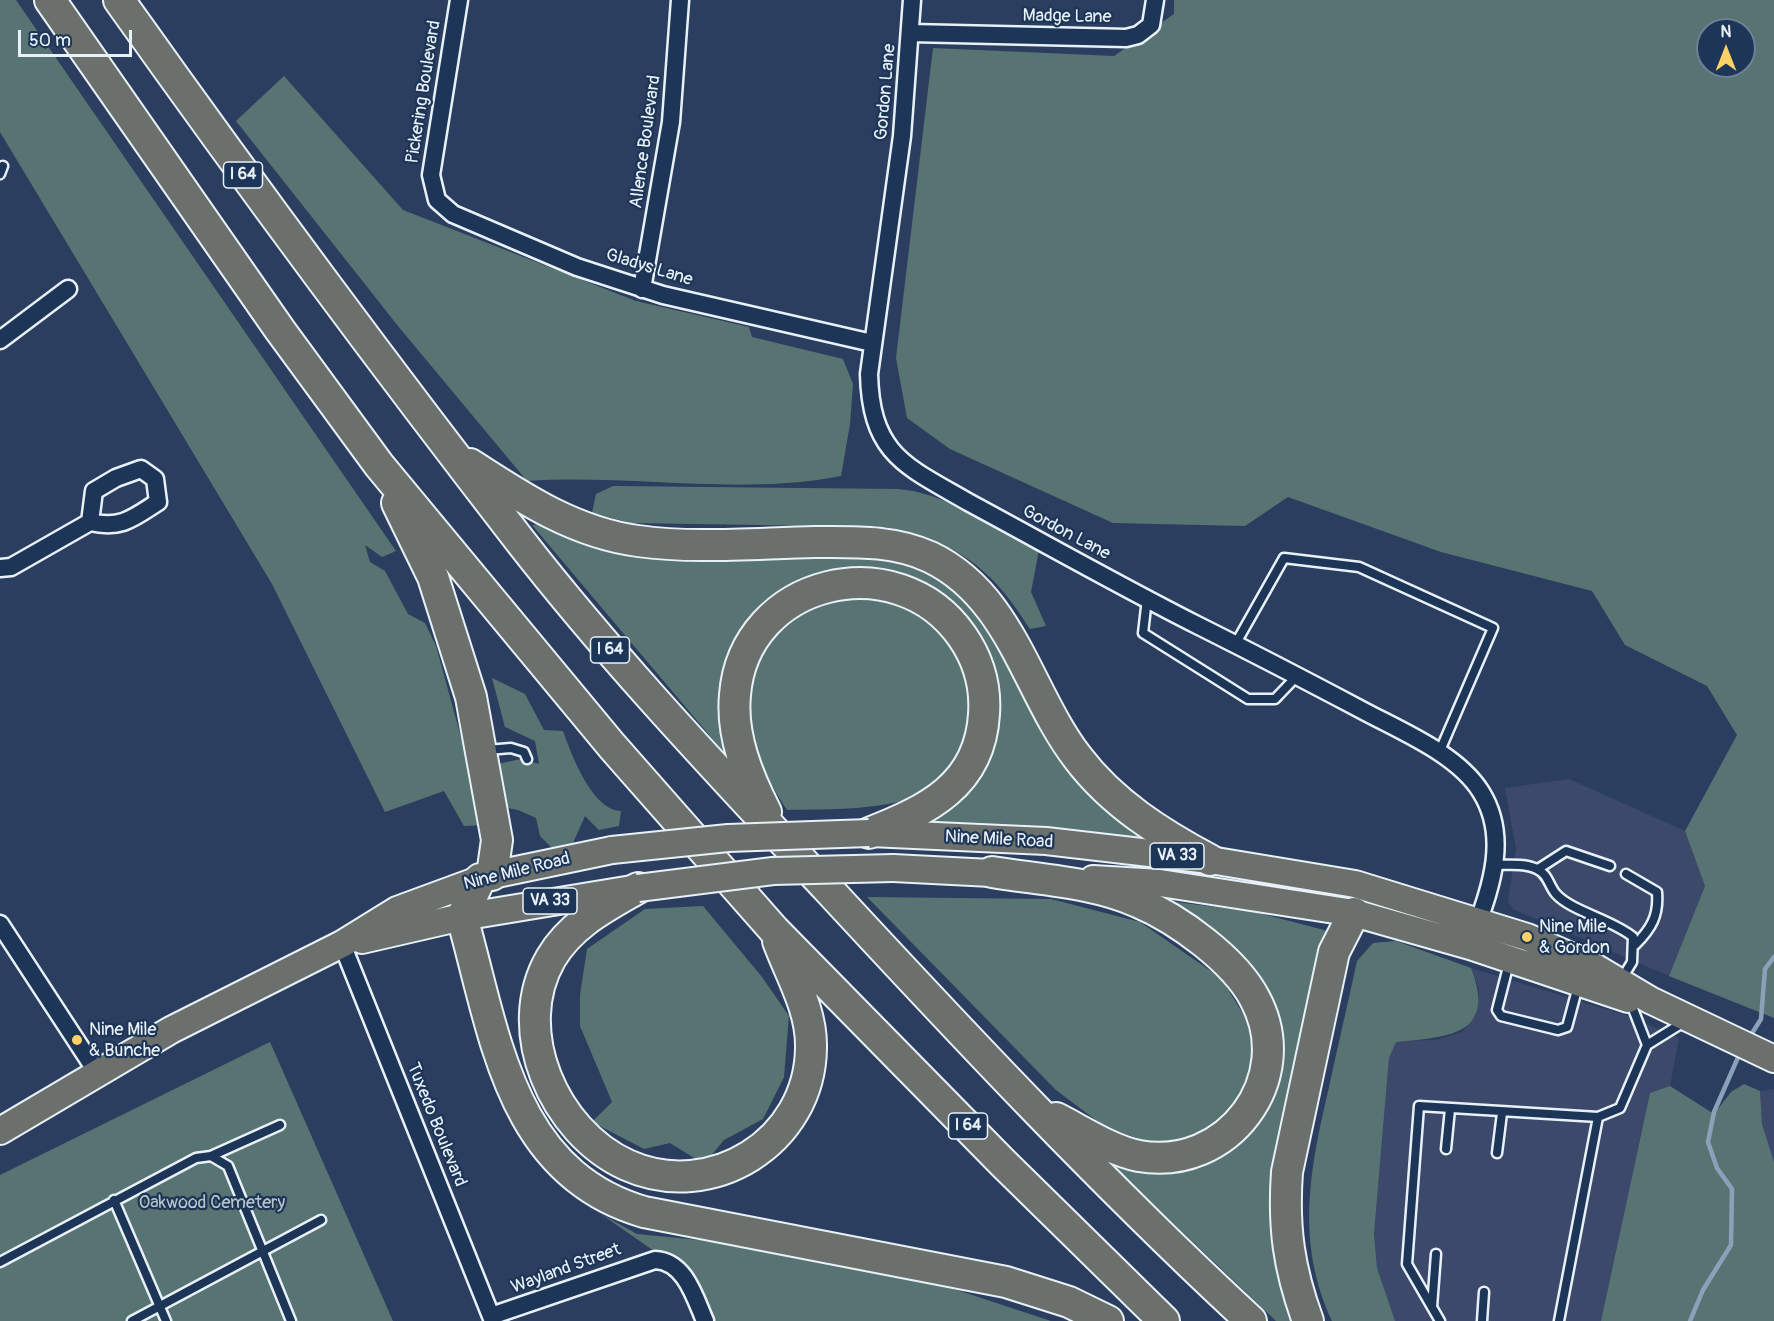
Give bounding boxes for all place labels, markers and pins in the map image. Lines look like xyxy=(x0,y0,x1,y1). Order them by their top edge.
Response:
place label: Nine Mile & Gordon xyxy=(1539,916,1610,958)
marker: Nine Mile & Gordon xyxy=(1520,930,1534,944)
place label: Nine Mile & Bunche xyxy=(89,1019,160,1062)
marker: Nine Mile & Bunche xyxy=(70,1033,84,1047)

